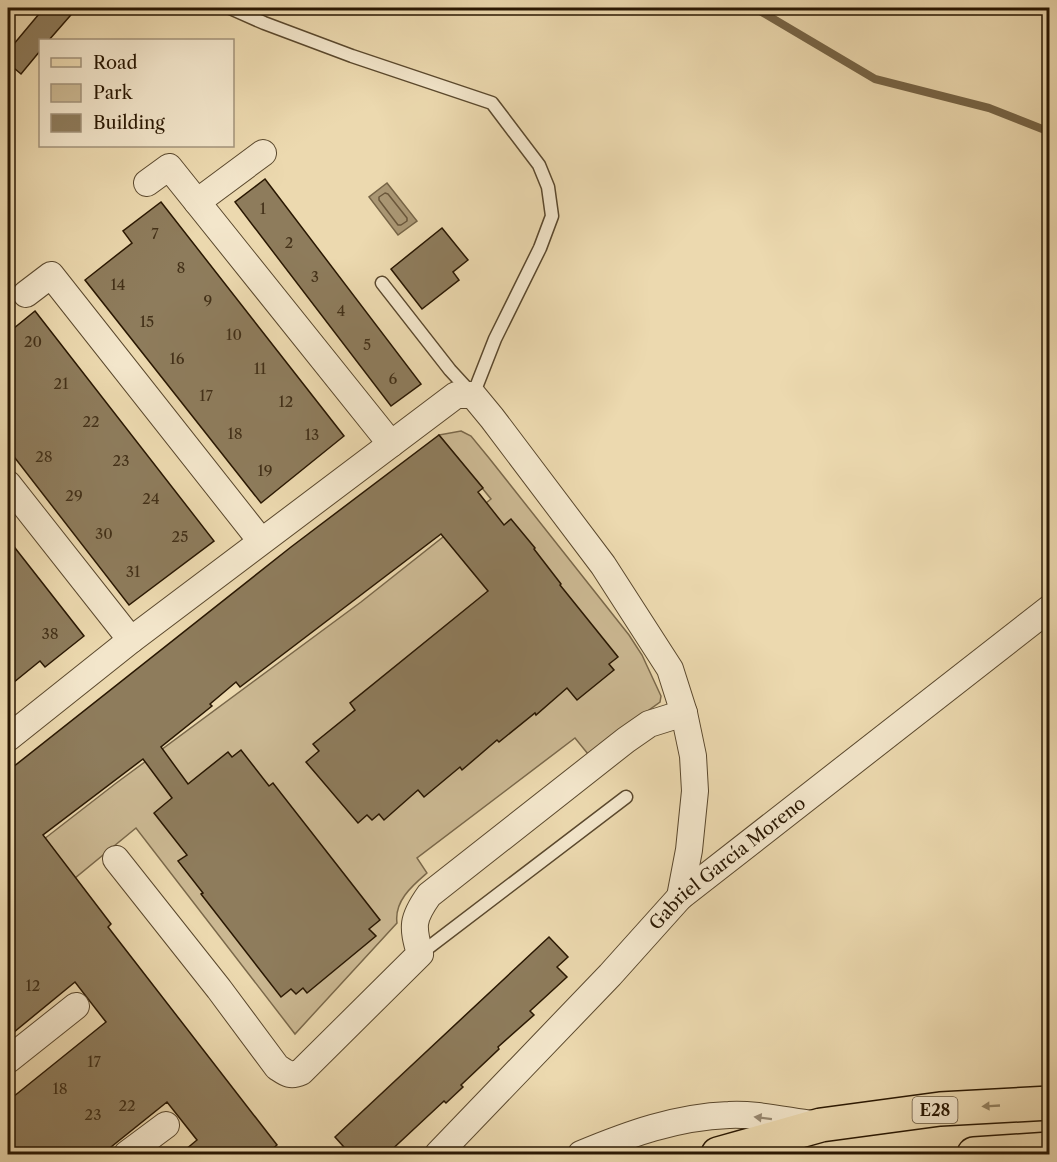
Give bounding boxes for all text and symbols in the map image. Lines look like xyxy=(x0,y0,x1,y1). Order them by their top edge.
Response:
legend xyxy=(39,39,234,147)
text: Road xyxy=(93,52,138,74)
text: Park xyxy=(93,82,134,104)
text: Building xyxy=(93,112,165,134)
house number: 1 xyxy=(260,199,267,218)
house number: 7 xyxy=(151,224,159,243)
house number: 2 xyxy=(285,233,293,252)
house number: 8 xyxy=(177,258,186,277)
house number: 3 xyxy=(311,267,319,286)
house number: 14 xyxy=(111,275,125,294)
house number: 9 xyxy=(204,291,212,310)
house number: 4 xyxy=(337,301,345,320)
house number: 15 xyxy=(140,312,154,331)
house number: 10 xyxy=(226,325,242,344)
house number: 20 xyxy=(24,332,42,351)
house number: 5 xyxy=(363,335,371,354)
house number: 16 xyxy=(169,349,185,368)
house number: 11 xyxy=(254,359,267,378)
house number: 6 xyxy=(389,369,398,388)
house number: 21 xyxy=(54,374,69,393)
house number: 17 xyxy=(199,386,213,405)
house number: 12 xyxy=(279,392,293,411)
house number: 22 xyxy=(82,412,100,431)
house number: 18 xyxy=(227,424,243,443)
house number: 13 xyxy=(305,425,319,444)
house number: 28 xyxy=(35,447,53,466)
house number: 23 xyxy=(113,451,129,470)
house number: 19 xyxy=(257,461,273,480)
house number: 29 xyxy=(65,486,83,505)
house number: 24 xyxy=(142,489,160,508)
house number: 30 xyxy=(95,524,113,543)
house number: 25 xyxy=(172,527,188,546)
house number: 31 xyxy=(126,562,141,581)
house number: 38 xyxy=(41,624,59,643)
street label: Gabriel García Moreno xyxy=(645,792,810,935)
house number: 12 xyxy=(26,976,40,995)
house number: 17 xyxy=(87,1052,101,1071)
house number: 18 xyxy=(52,1079,68,1098)
house number: 22 xyxy=(118,1096,136,1115)
road number: E28 xyxy=(912,1097,958,1123)
one-way arrow xyxy=(982,1102,1001,1111)
house number: 23 xyxy=(85,1105,101,1124)
one-way arrow xyxy=(754,1114,773,1123)

